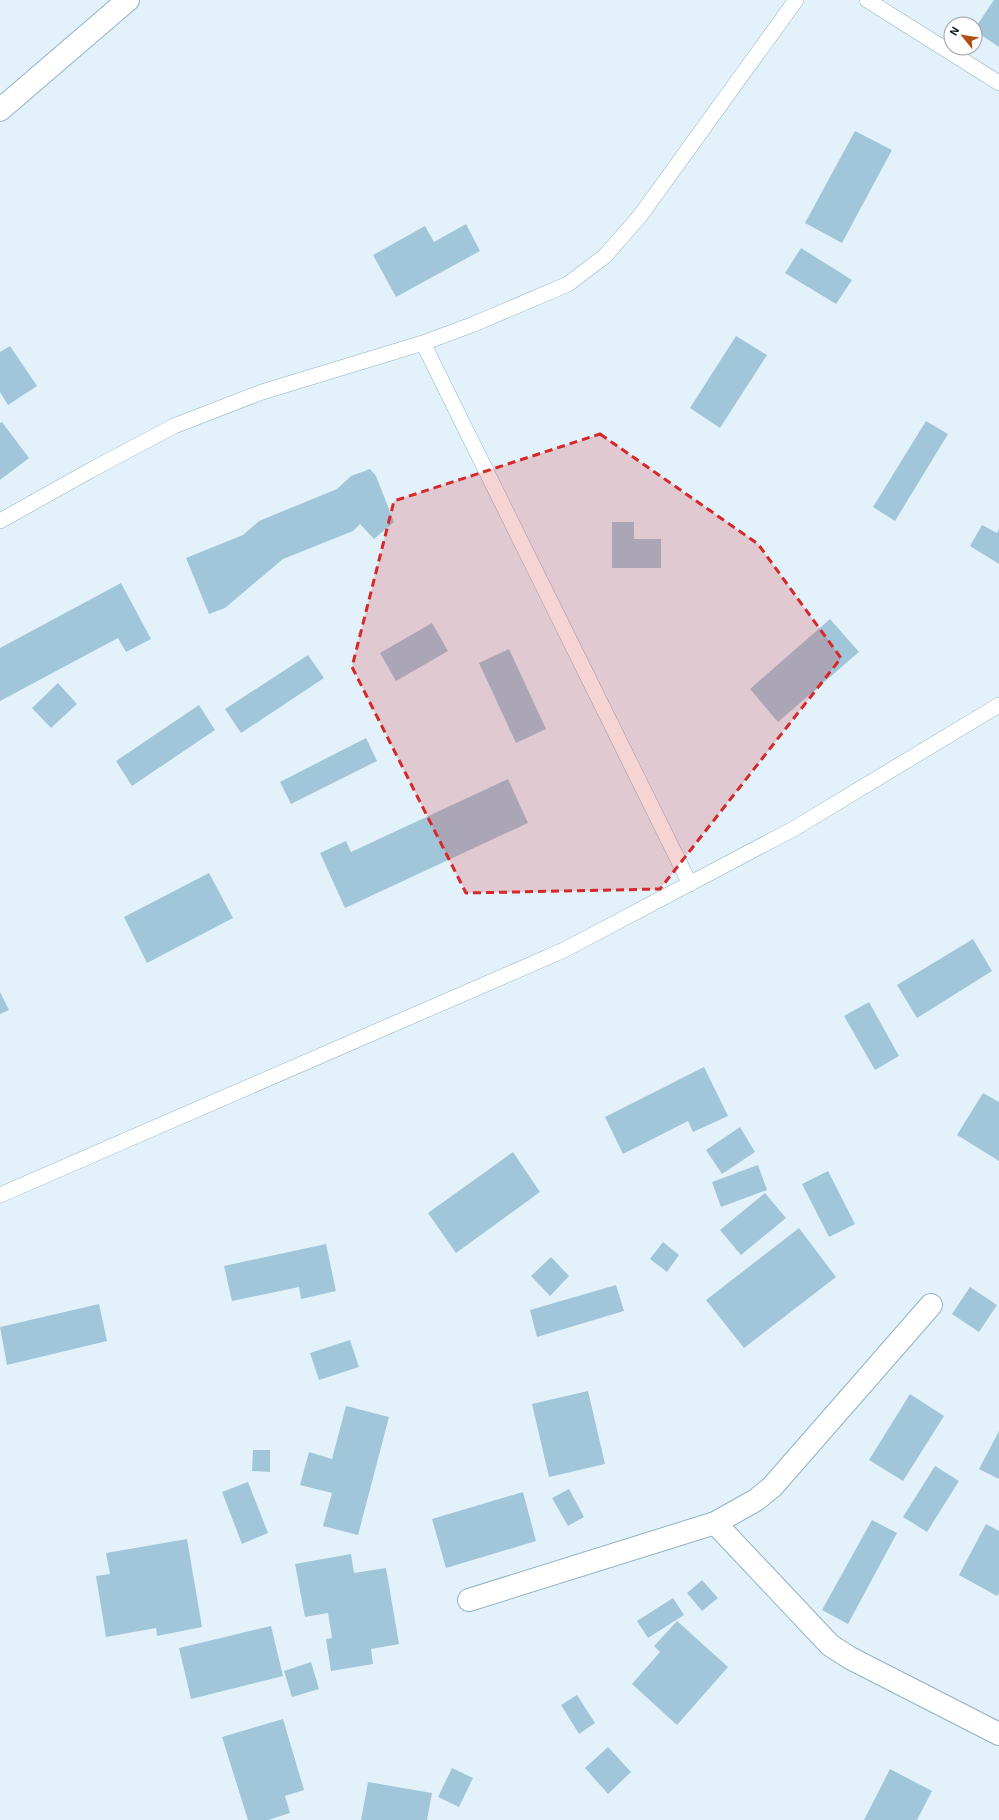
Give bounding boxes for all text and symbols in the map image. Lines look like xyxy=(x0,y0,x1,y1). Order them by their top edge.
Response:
north arrow xyxy=(943,16,983,56)
text: N xyxy=(946,24,962,37)

